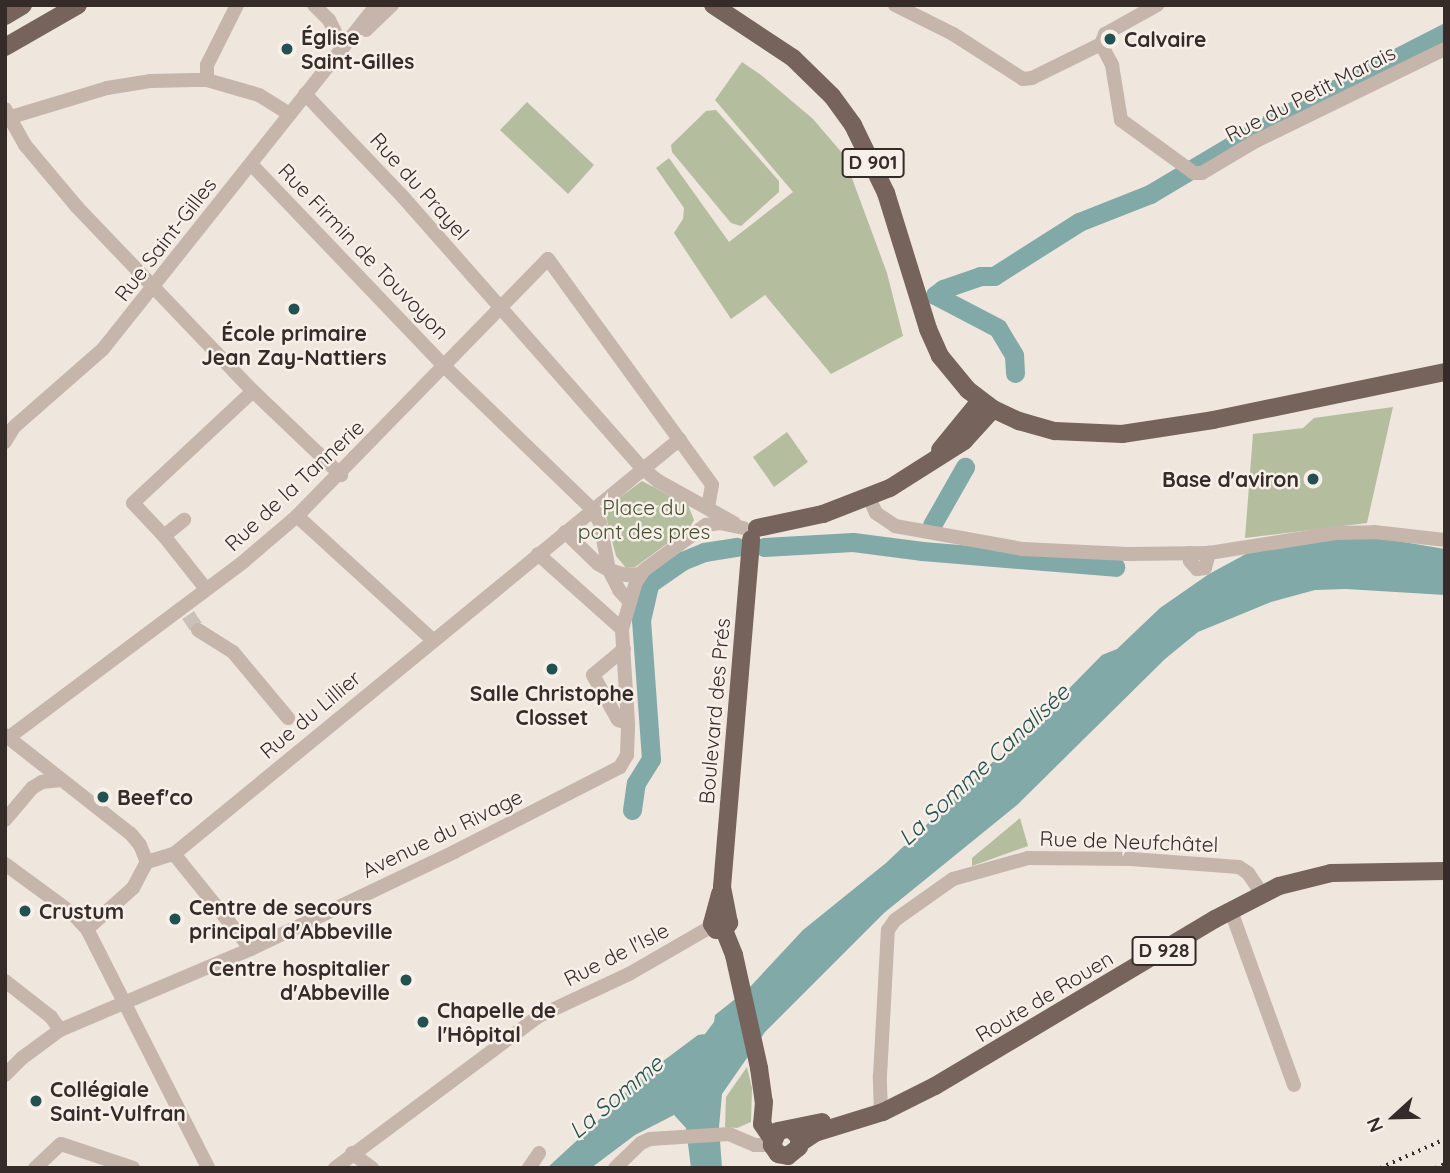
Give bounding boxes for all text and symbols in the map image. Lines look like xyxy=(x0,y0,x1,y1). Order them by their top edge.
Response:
place label: Église Saint-Gilles xyxy=(301,24,414,74)
place label: Calvaire xyxy=(1124,26,1206,52)
marker: Calvaire xyxy=(1102,31,1118,47)
street label: Rue du Petit Marais xyxy=(1221,39,1399,147)
marker: Église Saint-Gilles xyxy=(279,41,295,57)
street label: Rue du Prayel xyxy=(365,127,475,245)
road number: D 901 xyxy=(842,148,904,178)
street label: Rue Firmin de Touvoyon xyxy=(273,158,455,344)
street label: Rue Saint-Gilles xyxy=(109,172,221,306)
marker: École primaire Jean Zay-Nattiers xyxy=(286,301,302,317)
place label: École primaire Jean Zay-Nattiers xyxy=(201,320,387,370)
street label: Rue de la Tannerie xyxy=(219,414,369,556)
place label: Base d'aviron xyxy=(1162,466,1299,492)
marker: Base d'aviron xyxy=(1305,471,1321,487)
park label: Place du pont des pres xyxy=(578,494,710,544)
street label: Boulevard des Prés xyxy=(693,617,735,805)
marker: Salle Christophe Closset xyxy=(544,661,560,677)
street label: Rue du Lillier xyxy=(254,665,366,763)
water label: La Somme Canalisée xyxy=(893,679,1075,851)
place label: Salle Christophe Closset xyxy=(470,680,634,730)
street label: Avenue du Rivage xyxy=(358,783,526,883)
place label: Beef'co xyxy=(117,784,193,810)
marker: Beef'co xyxy=(95,789,111,805)
street label: Rue de Neufchâtel xyxy=(1039,825,1219,857)
place label: Centre de secours principal d'Abbeville xyxy=(189,894,393,944)
place label: Crustum xyxy=(39,898,124,924)
marker: Crustum xyxy=(17,903,33,919)
marker: Centre de secours principal d'Abbeville xyxy=(167,911,183,927)
street label: Rue de l'Isle xyxy=(559,917,673,991)
road number: D 928 xyxy=(1131,936,1197,967)
street label: Route de Rouen xyxy=(971,945,1117,1047)
place label: Centre hospitalier d'Abbeville xyxy=(209,955,390,1005)
marker: Centre hospitalier d'Abbeville xyxy=(396,970,416,990)
place label: Chapelle de l'Hôpital xyxy=(437,997,556,1047)
marker: Chapelle de l'Hôpital xyxy=(415,1014,431,1030)
water label: La Somme xyxy=(563,1050,669,1144)
place label: Collégiale Saint-Vulfran xyxy=(50,1076,186,1126)
north arrow xyxy=(1359,1082,1429,1152)
marker: Collégiale Saint-Vulfran xyxy=(28,1093,44,1109)
text: N xyxy=(1361,1114,1388,1136)

